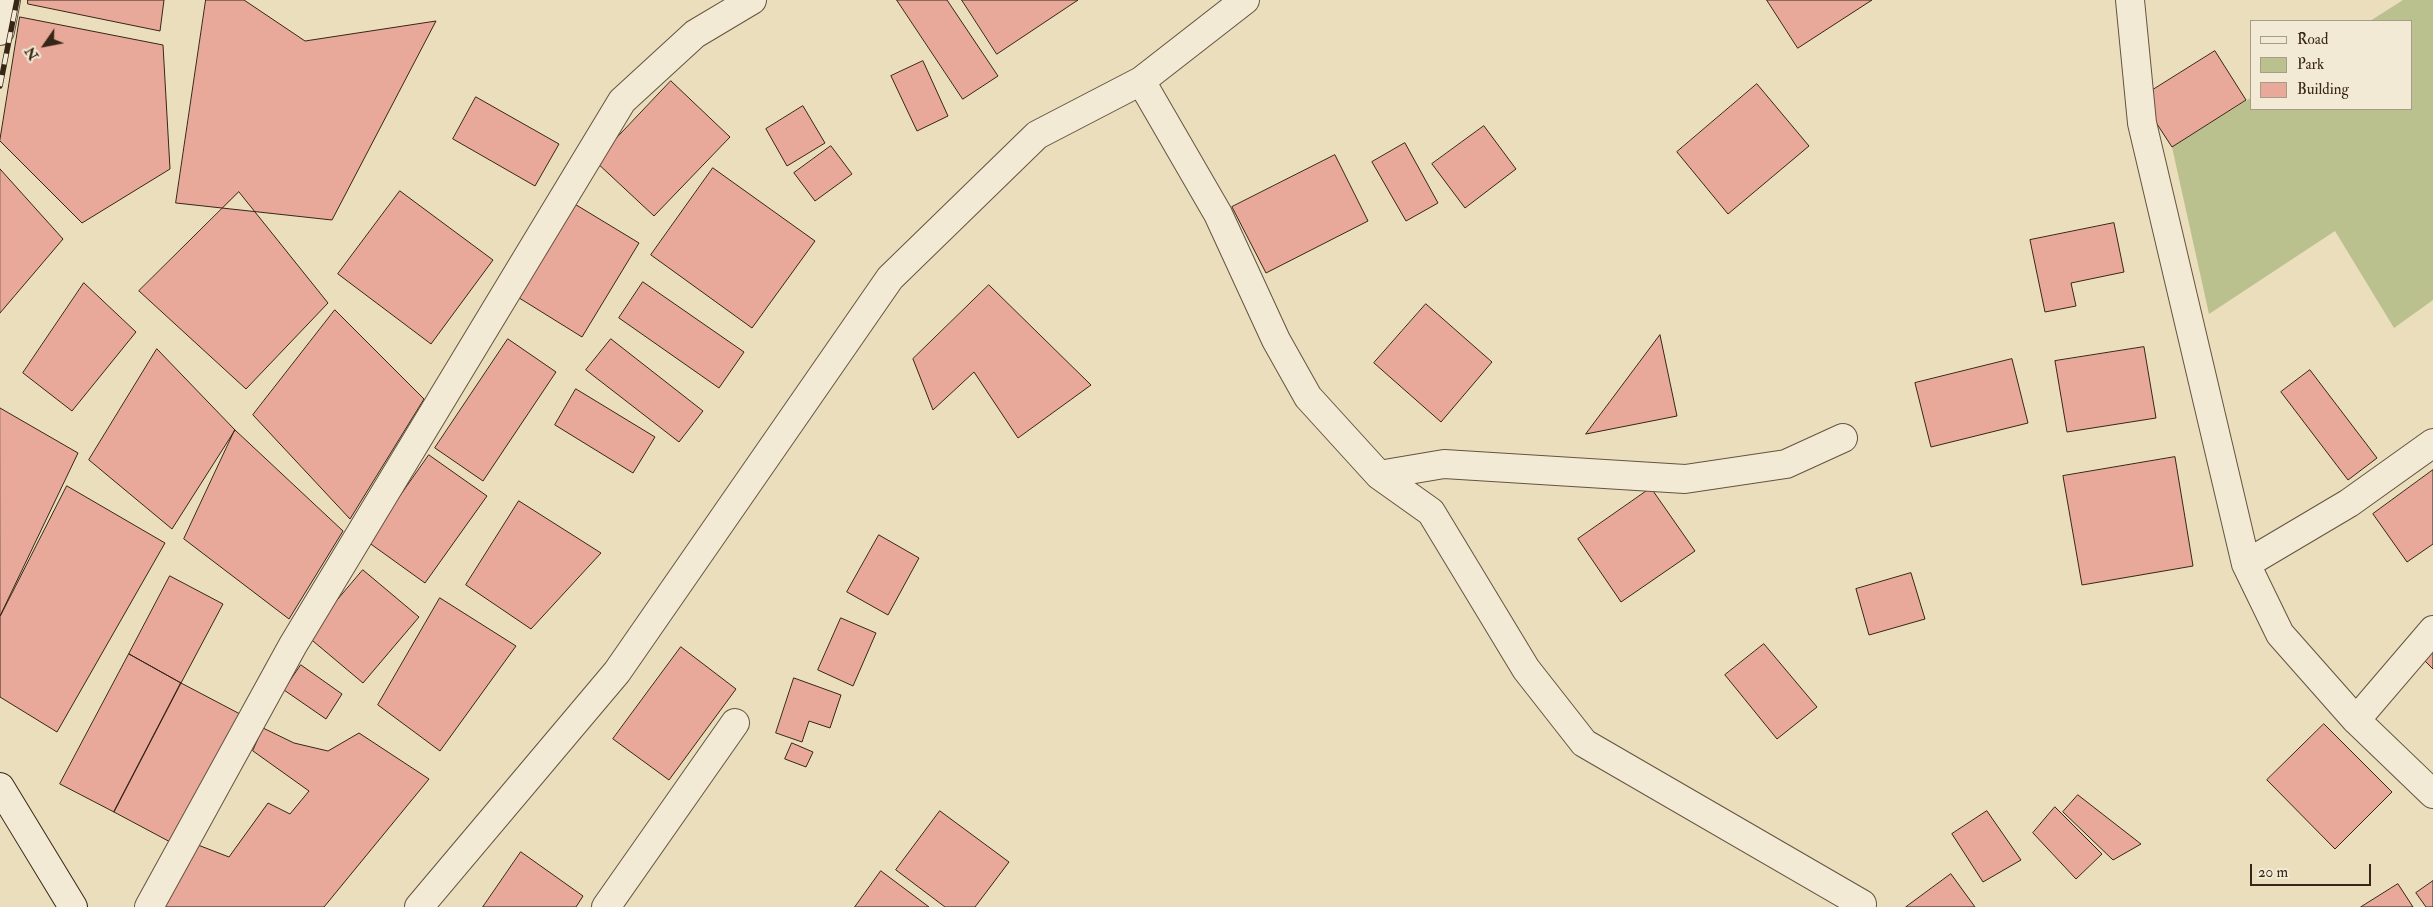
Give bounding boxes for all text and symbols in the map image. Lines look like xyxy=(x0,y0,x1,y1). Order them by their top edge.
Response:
north arrow xyxy=(20,20,70,70)
legend xyxy=(2250,20,2413,110)
text: Road xyxy=(2297,30,2328,49)
text: N xyxy=(21,44,43,63)
text: Park xyxy=(2297,55,2324,74)
text: Building xyxy=(2297,80,2349,99)
scale bar xyxy=(2253,854,2374,886)
text: 20 m xyxy=(2258,863,2288,882)

